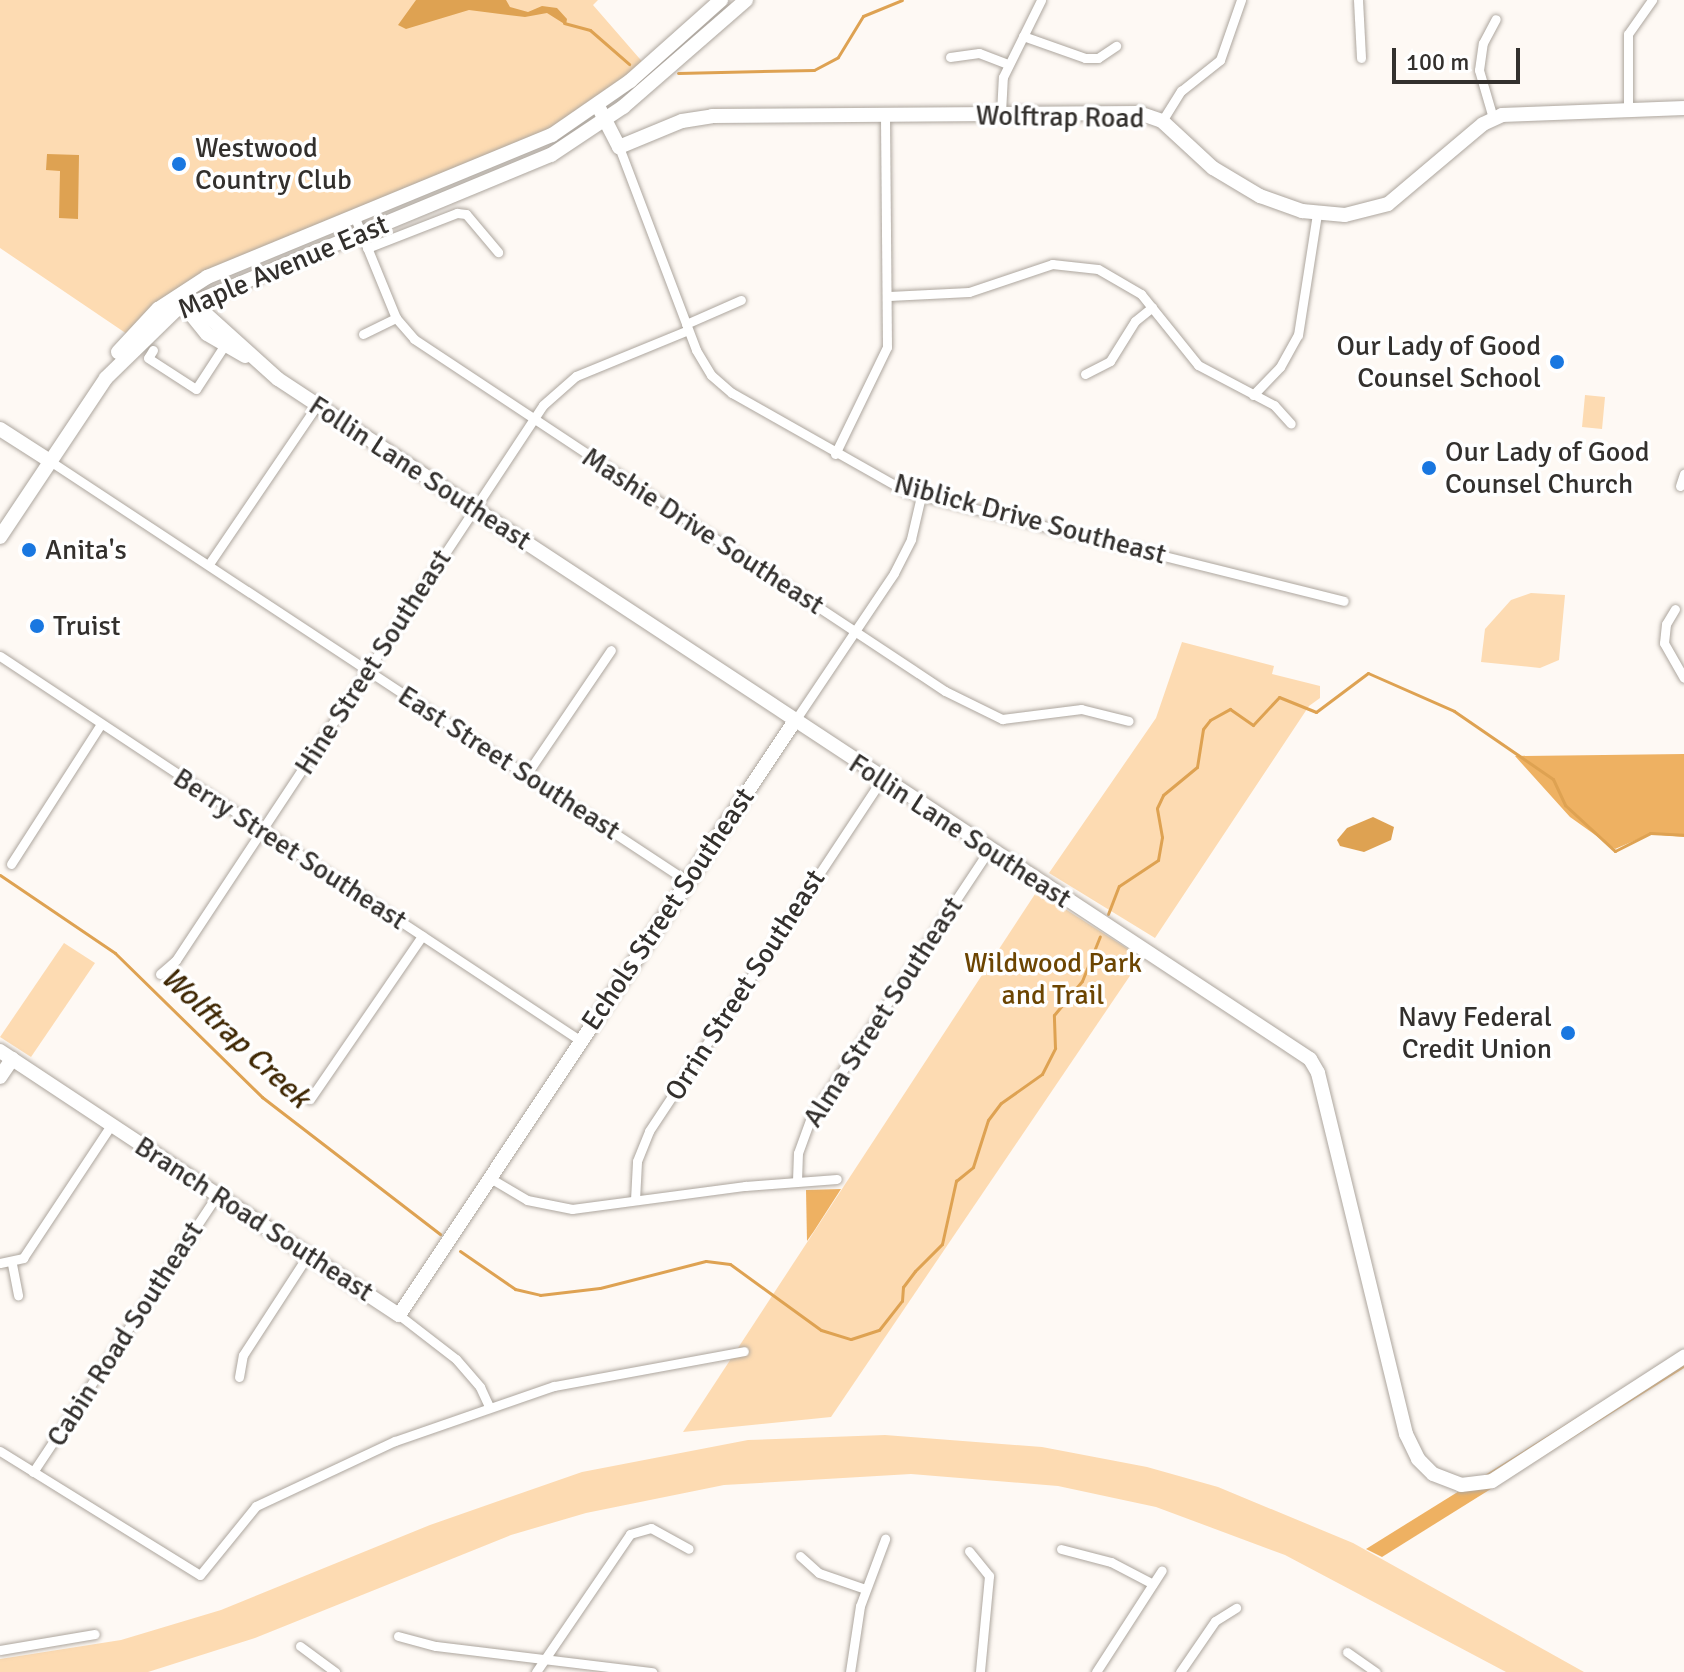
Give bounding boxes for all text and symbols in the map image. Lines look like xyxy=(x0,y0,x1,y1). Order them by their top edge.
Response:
scale bar xyxy=(1396,32,1524,82)
text: 100 m xyxy=(1406,47,1469,77)
street label: Wolftrap Road xyxy=(975,99,1145,135)
place label: Westwood Country Club xyxy=(195,131,352,197)
marker: Westwood Country Club xyxy=(170,155,188,173)
street label: Maple Avenue East xyxy=(173,208,393,326)
place label: Our Lady of Good Counsel School xyxy=(1336,329,1541,395)
marker: Our Lady of Good Counsel School xyxy=(1548,353,1566,371)
street label: Follin Lane Southeast xyxy=(303,389,537,557)
place label: Our Lady of Good Counsel Church xyxy=(1445,435,1650,501)
street label: Mashie Drive Southeast xyxy=(576,440,830,622)
marker: Our Lady of Good Counsel Church xyxy=(1420,459,1438,477)
street label: Niblick Drive Southeast xyxy=(890,467,1170,571)
place label: Anita's xyxy=(45,533,127,567)
marker: Anita's xyxy=(20,541,38,559)
street label: Hine Street Southeast xyxy=(288,543,458,781)
place label: Truist xyxy=(53,609,121,643)
marker: Truist xyxy=(28,617,46,635)
street label: East Street Southeast xyxy=(392,679,626,847)
street label: Follin Lane Southeast xyxy=(843,747,1077,915)
street label: Berry Street Southeast xyxy=(167,761,413,937)
street label: Echols Street Southeast xyxy=(574,781,762,1037)
street label: Orrin Street Southeast xyxy=(658,863,832,1107)
street label: Alma Street Southeast xyxy=(796,891,970,1133)
park label: Wildwood Park and Trail xyxy=(964,946,1142,1012)
water label: Wolftrap Creek xyxy=(153,960,317,1116)
place label: Navy Federal Credit Union xyxy=(1398,1000,1552,1066)
marker: Navy Federal Credit Union xyxy=(1559,1024,1577,1042)
street label: Branch Road Southeast xyxy=(128,1129,380,1309)
street label: Cabin Road Southeast xyxy=(40,1215,210,1453)

